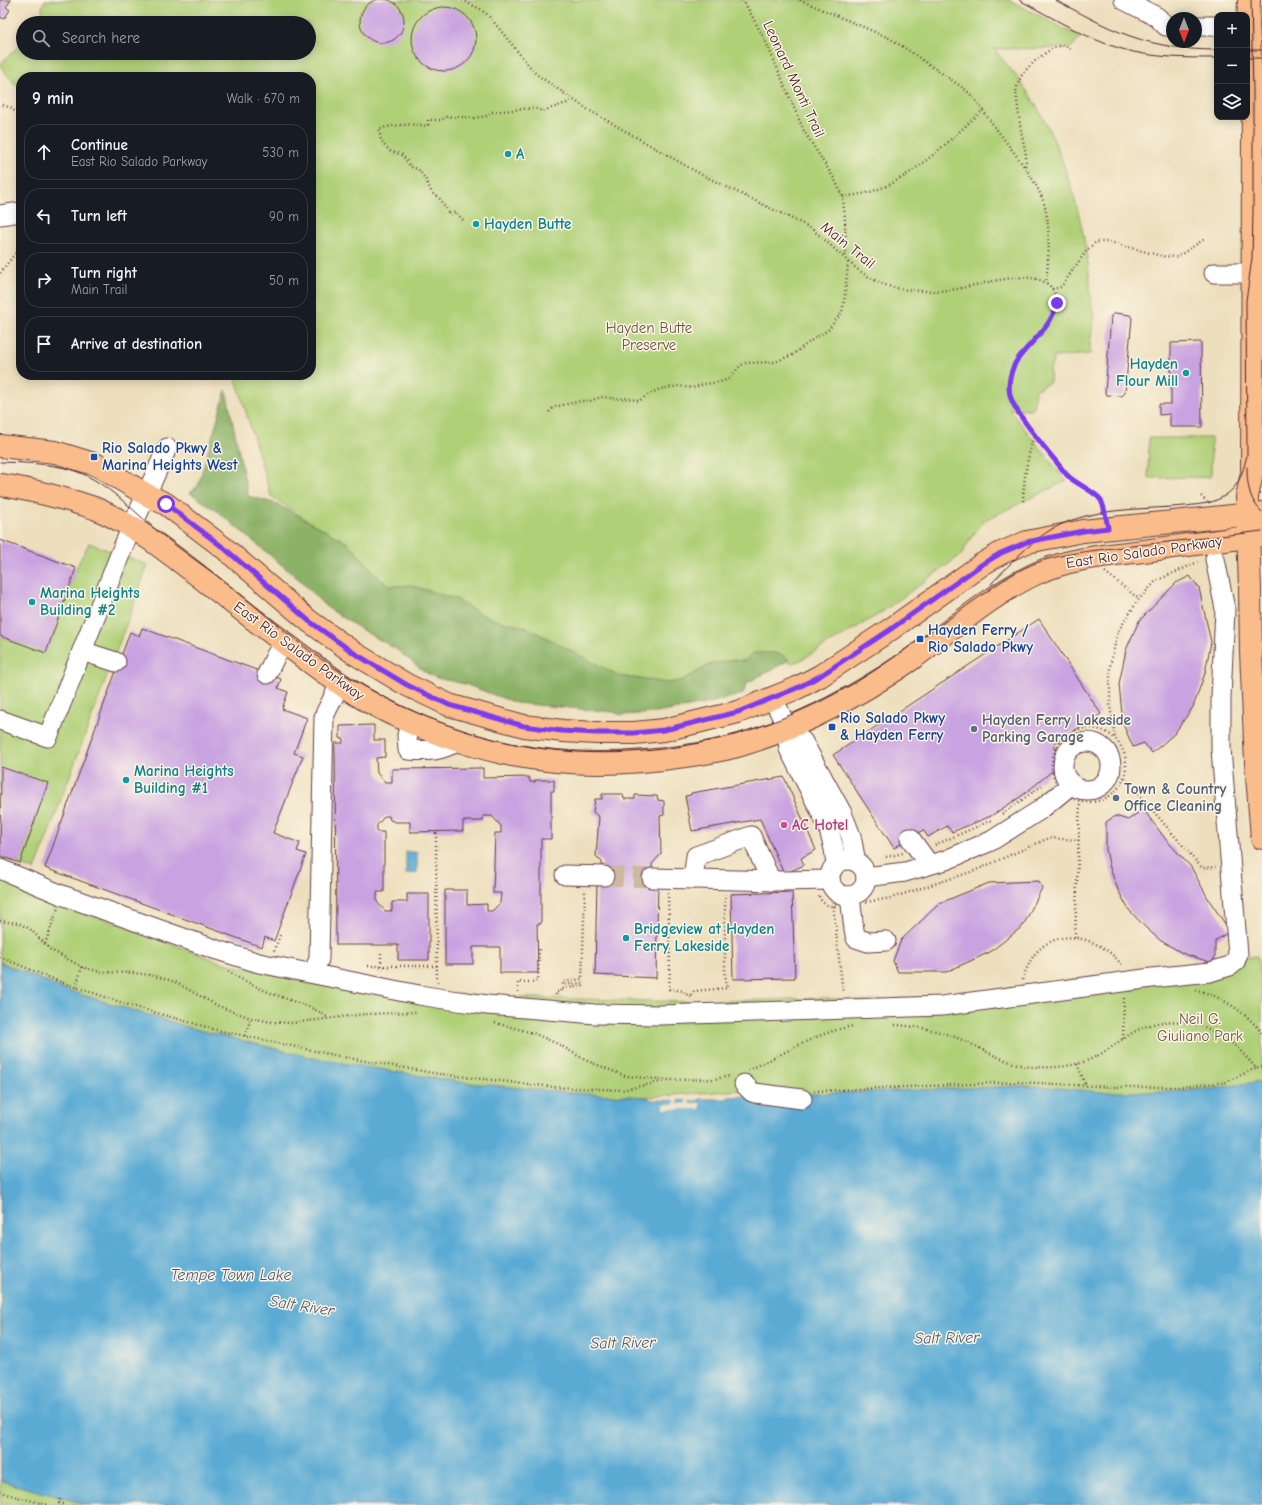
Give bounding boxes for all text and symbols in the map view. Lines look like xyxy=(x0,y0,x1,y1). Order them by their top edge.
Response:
north arrow xyxy=(1166,12,1202,48)
map controls xyxy=(1214,12,1250,120)
button: + xyxy=(1214,12,1250,48)
search box xyxy=(16,16,316,60)
street label: Leonard Monti Trail xyxy=(759,18,829,140)
icon: search xyxy=(30,27,52,49)
text: Search here xyxy=(62,29,140,47)
button: − xyxy=(1214,48,1250,84)
button: layers xyxy=(1214,84,1250,120)
text: 9 min xyxy=(32,89,74,108)
text: Walk · 670 m xyxy=(227,91,300,106)
text: Continue xyxy=(71,136,128,154)
icon: ahead xyxy=(33,141,55,163)
text: 530 m xyxy=(262,145,299,160)
place label: A xyxy=(516,145,525,163)
marker: A xyxy=(503,149,513,159)
text: East Rio Salado Parkway xyxy=(71,154,207,169)
icon: left xyxy=(33,205,55,227)
text: Turn left xyxy=(71,207,127,225)
text: 90 m xyxy=(269,209,299,224)
place label: Hayden Butte xyxy=(484,215,571,233)
street label: Main Trail xyxy=(817,218,879,272)
marker: Hayden Butte xyxy=(471,219,481,229)
text: Turn right xyxy=(71,264,137,282)
icon: right xyxy=(33,269,55,291)
text: 50 m xyxy=(269,273,299,288)
text: Main Trail xyxy=(71,282,127,297)
route end xyxy=(1048,294,1066,312)
park label: Hayden Butte Preserve xyxy=(606,319,693,354)
icon: arrive xyxy=(33,333,55,355)
text: Arrive at destination xyxy=(71,335,202,353)
place label: Hayden Flour Mill xyxy=(1116,355,1178,390)
marker: Hayden Flour Mill xyxy=(1181,368,1191,378)
place label: Rio Salado Pkwy & Marina Heights West xyxy=(102,439,239,474)
marker: Rio Salado Pkwy & Marina Heights West xyxy=(89,452,99,462)
route start xyxy=(157,495,175,513)
street label: East Rio Salado Parkway xyxy=(1065,532,1223,572)
place label: Marina Heights Building #2 xyxy=(40,584,140,619)
marker: Marina Heights Building #2 xyxy=(27,597,37,607)
street label: East Rio Salado Parkway xyxy=(230,597,368,705)
place label: Hayden Ferry / Rio Salado Pkwy xyxy=(928,621,1033,656)
marker: Hayden Ferry / Rio Salado Pkwy xyxy=(915,634,925,644)
place label: Rio Salado Pkwy & Hayden Ferry xyxy=(840,709,945,744)
place label: Hayden Ferry Lakeside Parking Garage xyxy=(982,711,1131,746)
marker: Rio Salado Pkwy & Hayden Ferry xyxy=(827,722,837,732)
marker: Hayden Ferry Lakeside Parking Garage xyxy=(969,724,979,734)
place label: Marina Heights Building #1 xyxy=(134,762,234,797)
marker: Marina Heights Building #1 xyxy=(121,775,131,785)
place label: Town & Country Office Cleaning xyxy=(1124,780,1227,815)
marker: Town & Country Office Cleaning xyxy=(1111,793,1121,803)
place label: AC Hotel xyxy=(792,816,848,834)
marker: AC Hotel xyxy=(779,820,789,830)
place label: Bridgeview at Hayden Ferry Lakeside xyxy=(634,920,774,955)
marker: Bridgeview at Hayden Ferry Lakeside xyxy=(621,933,631,943)
park label: Neil G. Giuliano Park xyxy=(1157,1010,1244,1045)
water label: Tempe Town Lake xyxy=(170,1266,292,1284)
water label: Salt River xyxy=(268,1292,336,1320)
water label: Salt River xyxy=(914,1328,980,1348)
water label: Salt River xyxy=(590,1333,656,1353)

